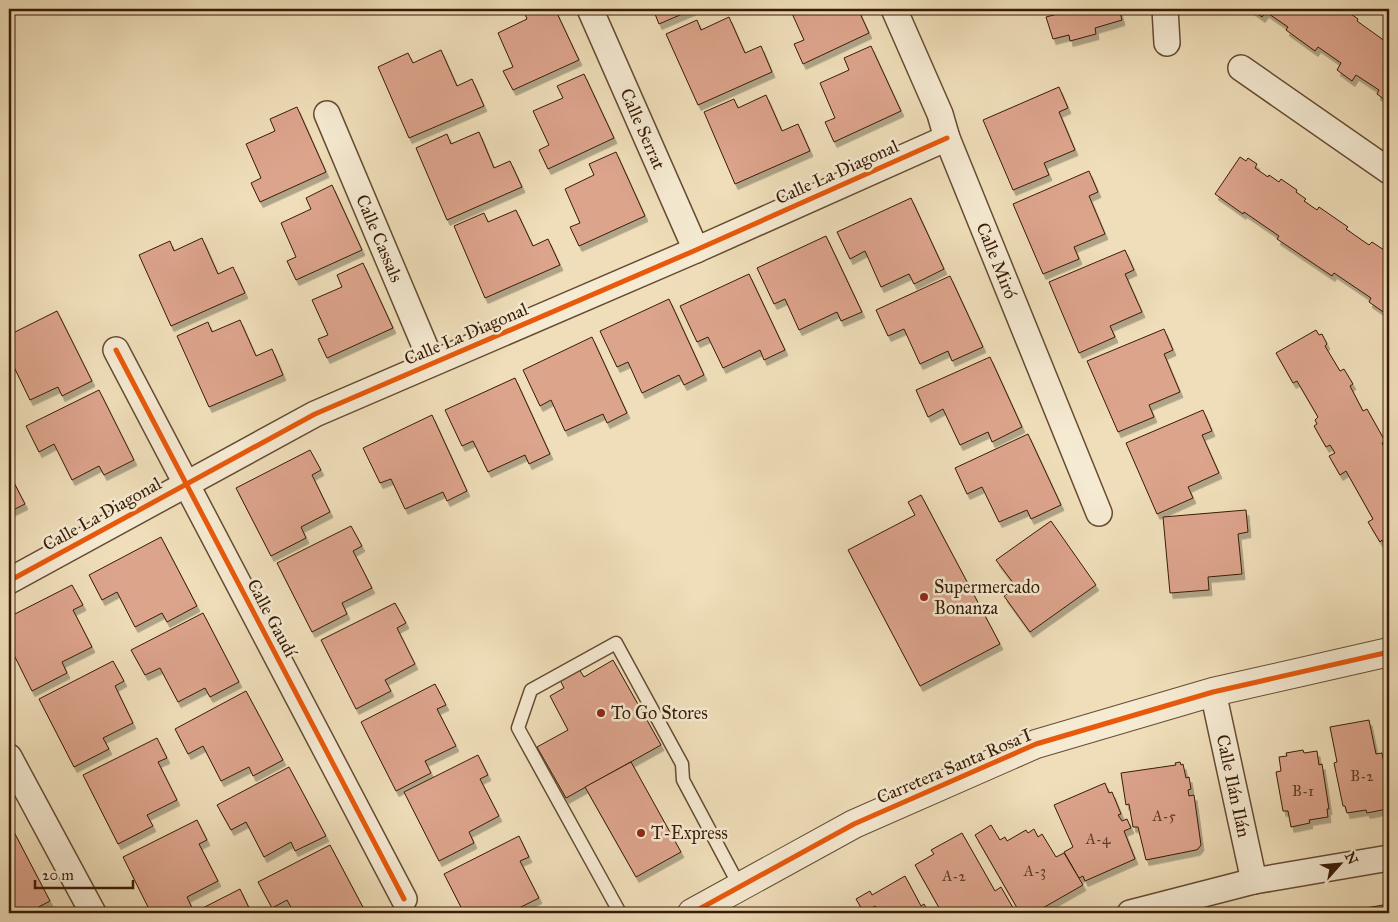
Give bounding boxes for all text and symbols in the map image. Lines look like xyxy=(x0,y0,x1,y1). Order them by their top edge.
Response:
street label: Calle Serrat xyxy=(615,85,670,173)
street label: Calle La Diagonal xyxy=(772,135,902,210)
street label: Calle Cassals xyxy=(351,191,408,286)
street label: Calle Miró xyxy=(971,219,1022,302)
street label: Calle La Diagonal xyxy=(401,298,532,371)
street label: Calle La Diagonal xyxy=(39,472,166,557)
street label: Calle Gaudí xyxy=(242,575,302,662)
place label: Supermercado Bonanza xyxy=(934,576,1040,619)
marker: Supermercado Bonanza xyxy=(918,591,930,603)
place label: To Go Stores xyxy=(611,702,708,724)
marker: To Go Stores xyxy=(595,707,607,719)
street label: Carretera Santa Rosa I xyxy=(873,723,1035,809)
street label: Calle Ilán Ilán xyxy=(1211,732,1255,840)
house number: B-2 xyxy=(1350,767,1374,785)
house number: B-1 xyxy=(1292,782,1314,800)
house number: A-5 xyxy=(1151,807,1176,825)
place label: T-Express xyxy=(651,822,728,844)
marker: T-Express xyxy=(635,827,647,839)
house number: A-4 xyxy=(1085,830,1111,848)
north arrow xyxy=(1316,840,1366,890)
text: N xyxy=(1341,849,1361,868)
scale bar xyxy=(35,857,132,889)
house number: A-3 xyxy=(1023,862,1046,880)
text: 20 m xyxy=(42,866,74,884)
house number: A-2 xyxy=(941,867,966,885)

